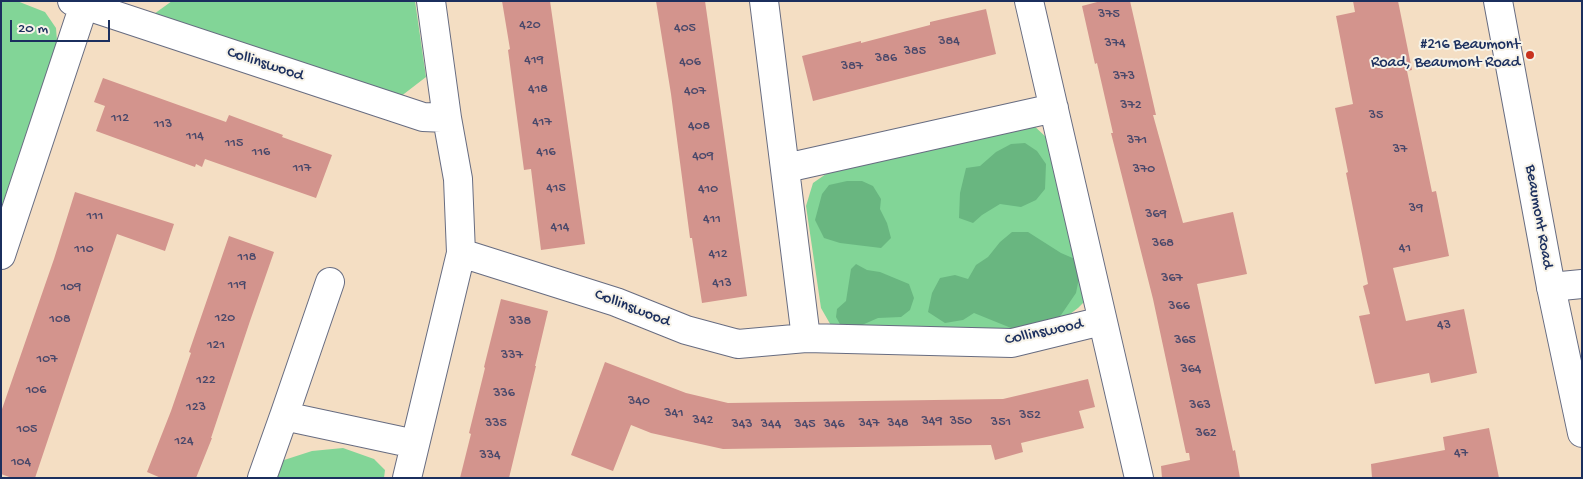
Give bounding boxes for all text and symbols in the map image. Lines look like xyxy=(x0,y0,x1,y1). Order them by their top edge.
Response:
house number: 375 xyxy=(1098,7,1120,23)
scale bar xyxy=(12,10,112,42)
house number: 420 xyxy=(519,18,541,34)
text: 20 m xyxy=(18,20,48,38)
house number: 405 xyxy=(674,21,696,37)
house number: 384 xyxy=(938,34,960,50)
house number: 374 xyxy=(1104,36,1126,52)
place label: #216 Beaumont Road, Beaumont Road xyxy=(1371,36,1520,74)
street label: Collinswood xyxy=(224,44,306,86)
house number: 385 xyxy=(904,44,926,60)
marker: #216 Beaumont Road, Beaumont Road xyxy=(1524,49,1536,61)
house number: 386 xyxy=(875,51,897,67)
house number: 419 xyxy=(524,53,544,69)
house number: 406 xyxy=(679,55,701,71)
house number: 387 xyxy=(841,59,863,75)
house number: 373 xyxy=(1113,69,1135,85)
house number: 418 xyxy=(528,82,548,98)
house number: 407 xyxy=(684,84,706,100)
house number: 372 xyxy=(1120,98,1142,114)
house number: 35 xyxy=(1369,108,1383,124)
house number: 112 xyxy=(111,111,129,127)
house number: 417 xyxy=(532,115,552,131)
house number: 113 xyxy=(154,117,172,133)
house number: 408 xyxy=(688,119,710,135)
house number: 114 xyxy=(186,129,204,145)
house number: 371 xyxy=(1127,133,1147,149)
house number: 115 xyxy=(225,136,243,152)
house number: 37 xyxy=(1393,142,1407,158)
house number: 116 xyxy=(252,145,270,161)
house number: 416 xyxy=(536,145,556,161)
house number: 409 xyxy=(692,149,714,165)
house number: 117 xyxy=(293,161,311,177)
house number: 370 xyxy=(1133,162,1155,178)
street label: Beaumont Road xyxy=(1519,163,1557,271)
house number: 415 xyxy=(546,181,566,197)
house number: 410 xyxy=(698,182,718,198)
house number: 39 xyxy=(1409,201,1423,217)
house number: 369 xyxy=(1145,207,1167,223)
house number: 111 xyxy=(87,209,103,225)
house number: 411 xyxy=(703,212,721,228)
house number: 414 xyxy=(551,220,569,236)
house number: 368 xyxy=(1152,236,1174,252)
house number: 41 xyxy=(1399,241,1411,257)
house number: 110 xyxy=(74,242,94,258)
house number: 412 xyxy=(708,247,728,263)
house number: 118 xyxy=(238,250,256,266)
house number: 367 xyxy=(1161,271,1183,287)
house number: 413 xyxy=(712,276,732,292)
house number: 119 xyxy=(228,278,246,294)
house number: 109 xyxy=(61,280,81,296)
street label: Collinswood xyxy=(592,286,672,332)
house number: 366 xyxy=(1168,299,1190,315)
house number: 120 xyxy=(215,311,235,327)
house number: 108 xyxy=(49,312,71,328)
house number: 338 xyxy=(509,314,531,330)
street label: Collinswood xyxy=(1003,315,1085,351)
house number: 43 xyxy=(1437,318,1451,334)
house number: 365 xyxy=(1174,333,1196,349)
house number: 121 xyxy=(207,338,225,354)
house number: 337 xyxy=(501,348,523,364)
house number: 107 xyxy=(37,352,57,368)
house number: 364 xyxy=(1181,362,1201,378)
house number: 122 xyxy=(196,373,216,389)
house number: 106 xyxy=(26,383,46,399)
house number: 336 xyxy=(493,386,515,402)
house number: 340 xyxy=(628,394,650,410)
house number: 363 xyxy=(1189,398,1211,414)
house number: 123 xyxy=(186,400,206,416)
house number: 341 xyxy=(664,406,684,422)
house number: 352 xyxy=(1019,408,1041,424)
house number: 342 xyxy=(693,413,713,429)
house number: 349 xyxy=(922,414,942,430)
house number: 350 xyxy=(950,414,972,430)
house number: 351 xyxy=(991,415,1011,431)
house number: 335 xyxy=(485,416,507,432)
house number: 347 xyxy=(858,416,880,432)
house number: 348 xyxy=(887,416,909,432)
house number: 343 xyxy=(731,417,753,433)
house number: 344 xyxy=(761,417,781,433)
house number: 345 xyxy=(794,417,816,433)
house number: 346 xyxy=(824,417,844,433)
house number: 105 xyxy=(17,422,37,438)
house number: 362 xyxy=(1195,426,1217,442)
house number: 124 xyxy=(174,434,194,450)
house number: 47 xyxy=(1454,446,1468,462)
house number: 334 xyxy=(479,448,501,464)
house number: 104 xyxy=(11,455,31,471)

